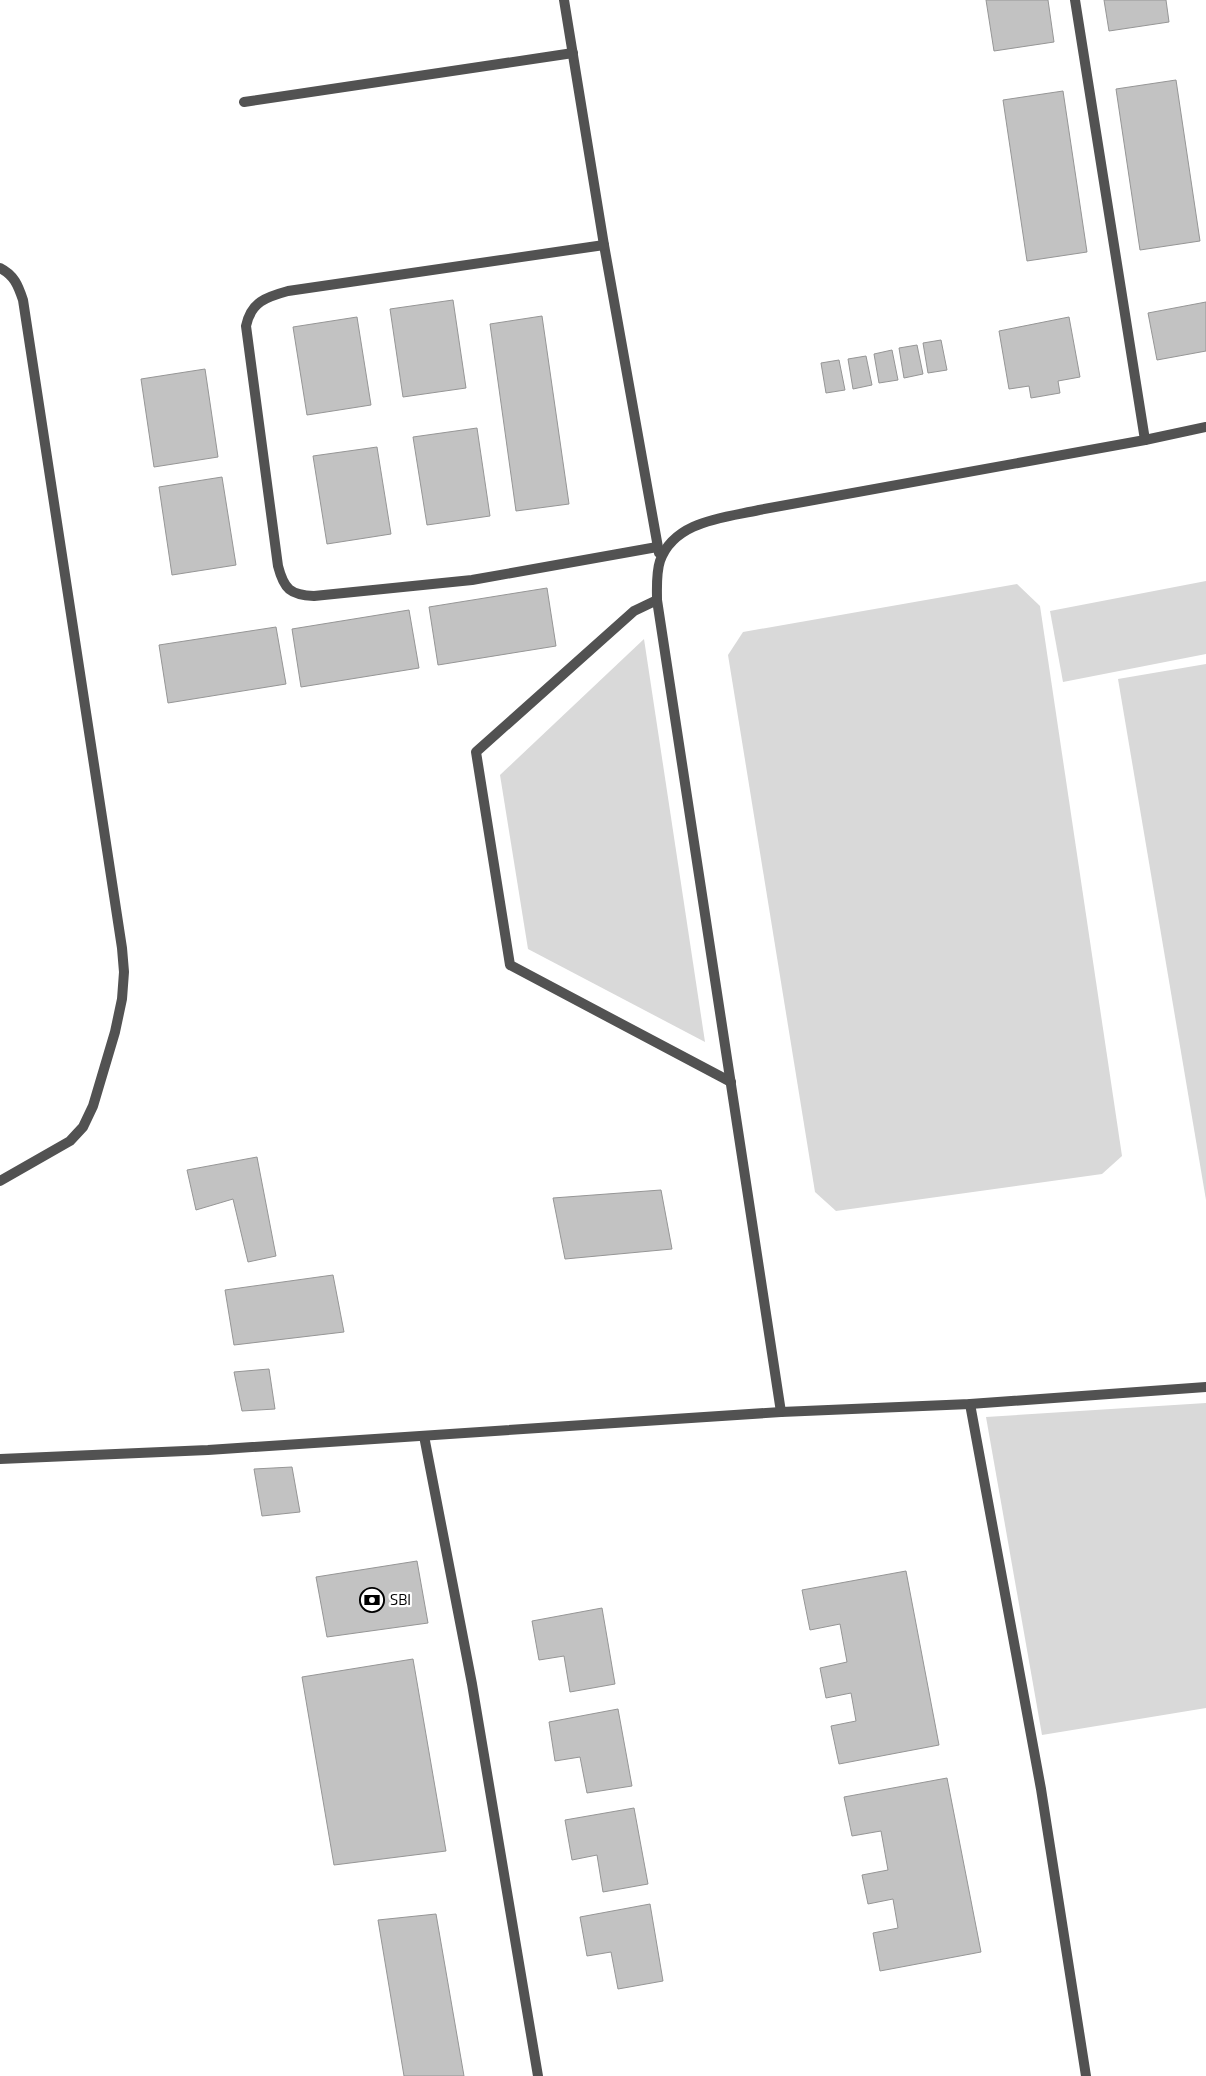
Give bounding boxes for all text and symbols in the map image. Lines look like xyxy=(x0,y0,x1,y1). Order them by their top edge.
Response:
bank icon: SBI xyxy=(359,1587,385,1613)
place label: SBI xyxy=(390,1588,411,1611)

